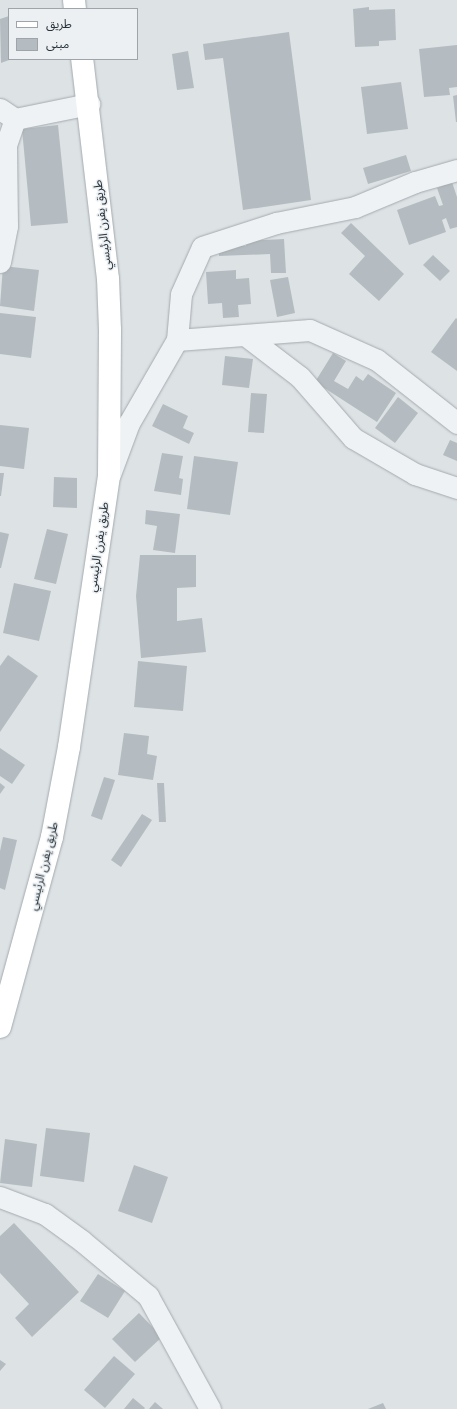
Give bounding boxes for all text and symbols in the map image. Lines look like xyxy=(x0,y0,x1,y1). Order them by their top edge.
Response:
legend xyxy=(8,8,138,60)
text: طريق xyxy=(46,17,72,30)
text: مبنى xyxy=(46,37,69,50)
street label: طريق يفرن الرئيسي xyxy=(90,179,114,271)
street label: طريق يفرن الرئيسي xyxy=(85,501,111,593)
street label: طريق يفرن الرئيسي xyxy=(25,820,61,912)

